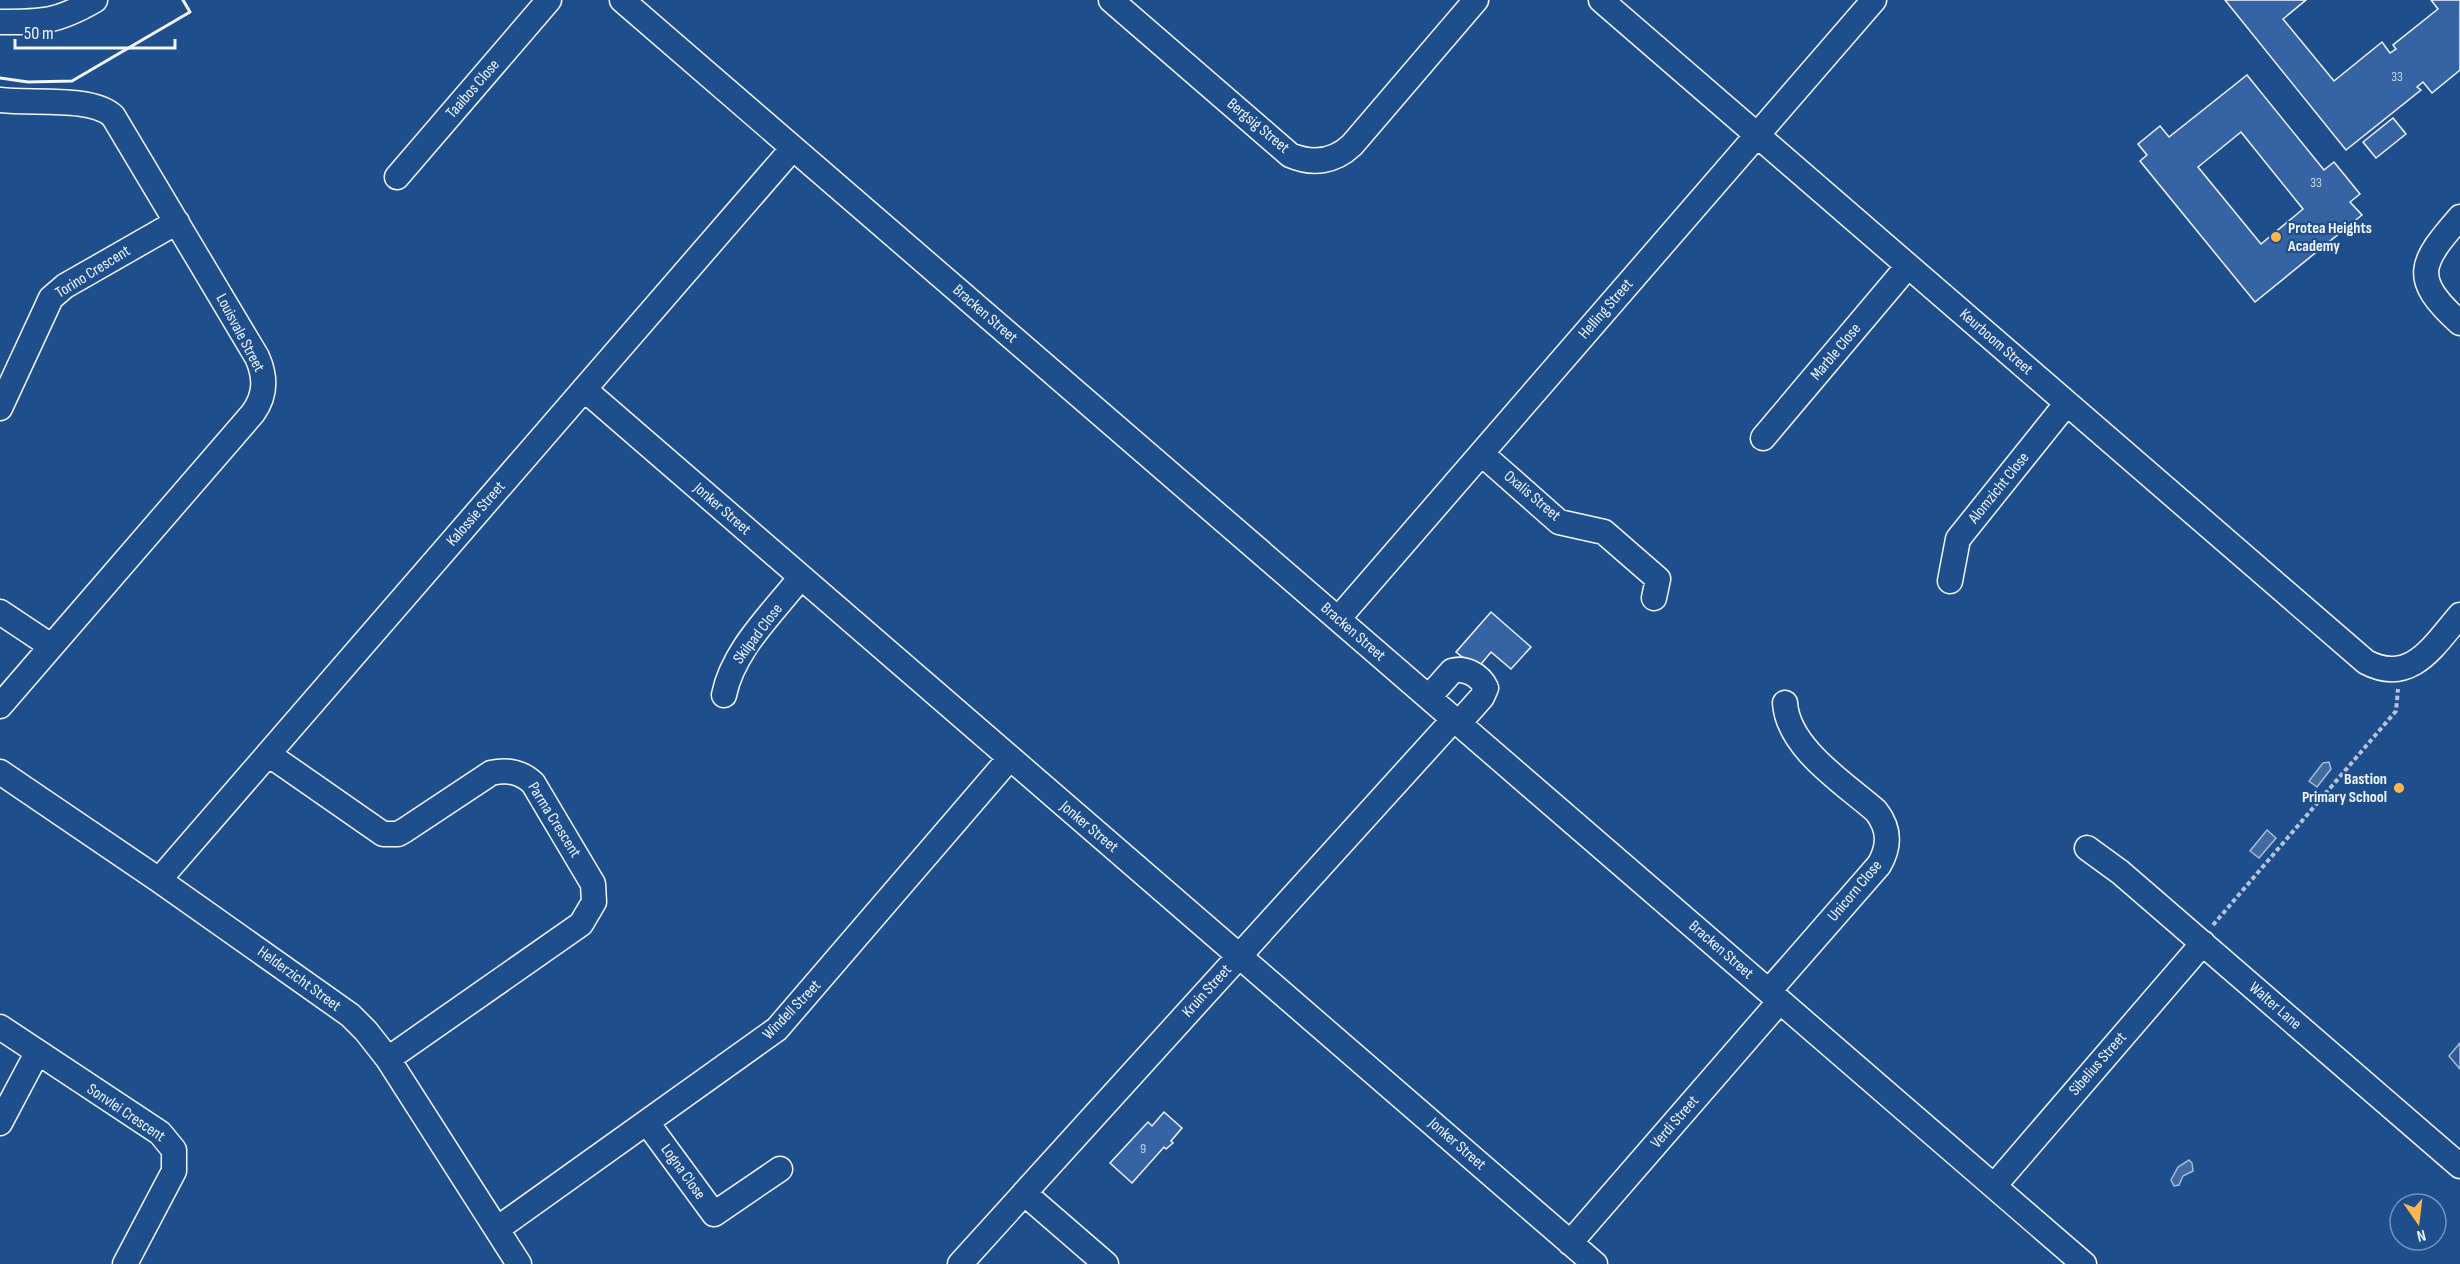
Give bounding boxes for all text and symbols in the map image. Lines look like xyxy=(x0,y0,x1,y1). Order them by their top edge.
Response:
scale bar xyxy=(15,12,176,50)
text: 50 m xyxy=(24,23,54,44)
street label: Taaibos Close xyxy=(442,56,504,122)
house number: 33 xyxy=(2391,68,2403,85)
street label: Bergsig Street xyxy=(1223,94,1293,158)
house number: 33 xyxy=(2310,174,2322,191)
place label: Protea Heights Academy xyxy=(2287,219,2372,256)
marker: Protea Heights Academy xyxy=(2269,230,2283,244)
street label: Torino Crescent xyxy=(52,241,134,302)
street label: Helling Street xyxy=(1575,275,1637,343)
street label: Bracken Street xyxy=(949,281,1021,347)
street label: Louisvale Street xyxy=(212,291,269,375)
street label: Keurboom Street xyxy=(1955,305,2037,379)
street label: Marble Close xyxy=(1807,320,1865,384)
street label: Alomzicht Close xyxy=(1964,449,2033,528)
street label: Oxalis Street xyxy=(1500,467,1564,525)
street label: Kalossie Street xyxy=(443,478,509,550)
street label: Jonker Street xyxy=(689,478,755,539)
street label: Bracken Street xyxy=(1317,599,1389,665)
street label: Skilpad Close xyxy=(729,600,787,668)
place label: Bastion Primary School xyxy=(2302,770,2387,807)
street label: Parma Crescent xyxy=(523,779,585,861)
marker: Bastion Primary School xyxy=(2392,781,2406,795)
street label: Jonker Street xyxy=(1055,797,1122,857)
street label: Unicorn Close xyxy=(1824,856,1886,926)
street label: Bracken Street xyxy=(1685,917,1757,983)
street label: Helderzicht Street xyxy=(254,942,345,1016)
street label: Kruin Street xyxy=(1178,961,1236,1021)
street label: Windell Street xyxy=(759,976,825,1044)
street label: Walter Lane xyxy=(2245,978,2305,1034)
street label: Sibelius Street xyxy=(2065,1028,2131,1100)
street label: Sonvlei Crescent xyxy=(83,1080,169,1146)
street label: Verdi Street xyxy=(1647,1092,1703,1152)
street label: Jonker Street xyxy=(1424,1113,1490,1174)
house number: 9 xyxy=(1140,1140,1146,1157)
street label: Logna Close xyxy=(657,1141,709,1203)
north arrow xyxy=(2388,1192,2448,1252)
text: N xyxy=(2415,1225,2428,1245)

